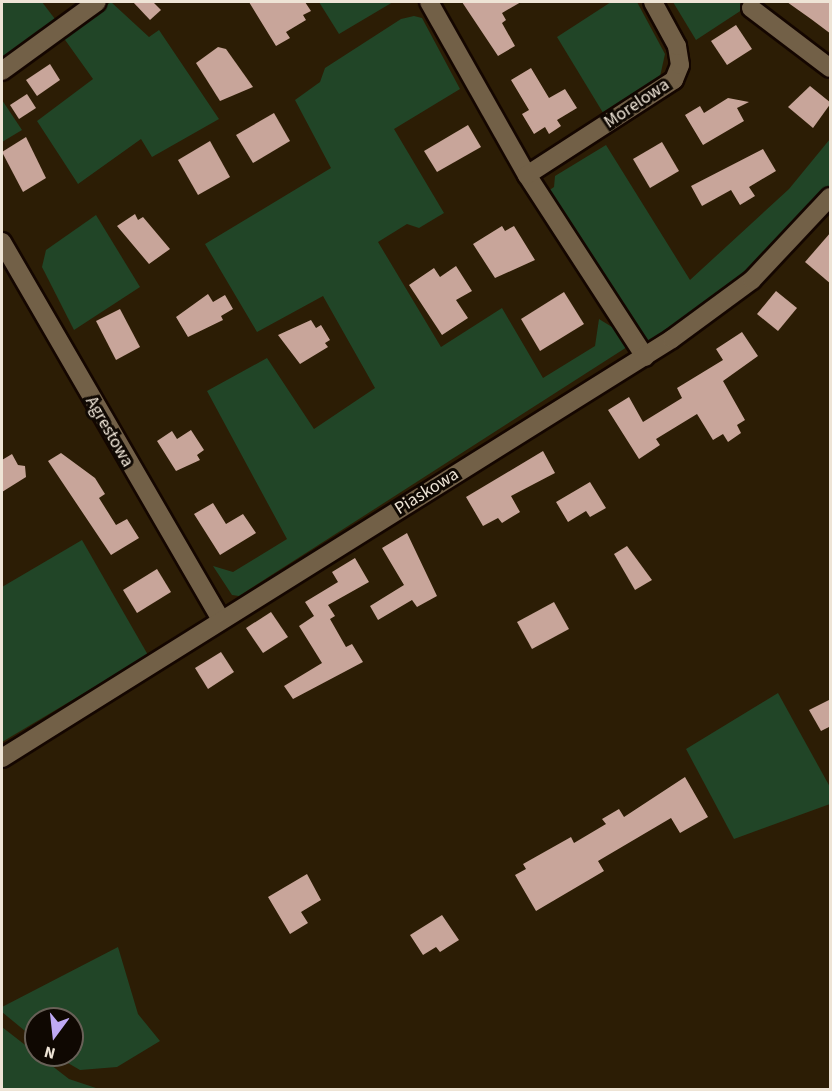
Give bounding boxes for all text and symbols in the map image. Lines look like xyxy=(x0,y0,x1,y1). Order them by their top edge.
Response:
street label: Morelowa xyxy=(600,74,674,134)
street label: Agrestowa xyxy=(80,393,138,471)
street label: Piaskowa xyxy=(391,464,463,520)
north arrow xyxy=(24,1007,84,1067)
text: N xyxy=(42,1040,58,1064)

